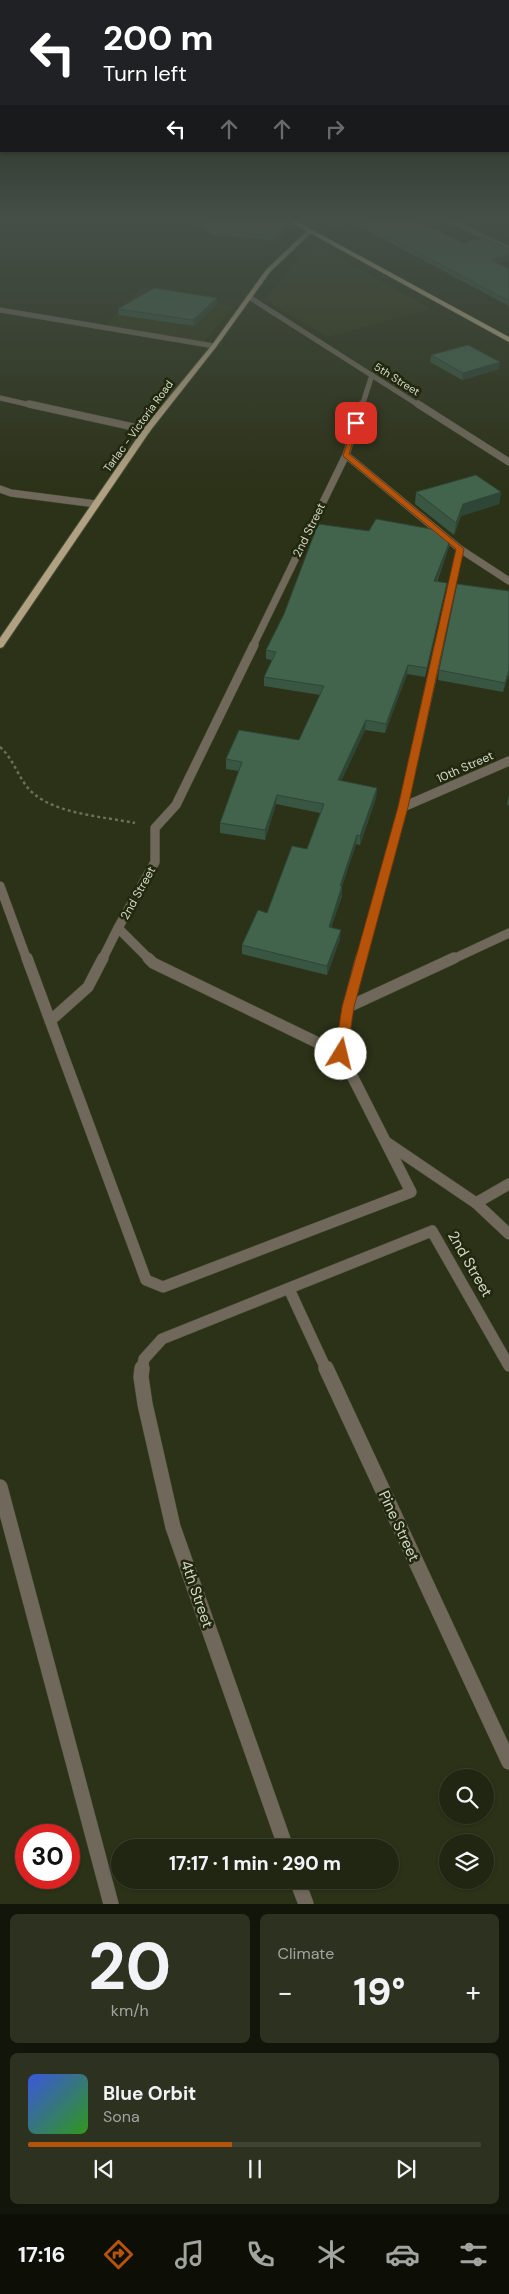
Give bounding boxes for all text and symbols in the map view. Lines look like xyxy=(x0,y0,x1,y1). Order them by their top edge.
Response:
text: 200 m xyxy=(103,15,214,61)
icon: left xyxy=(20,20,85,85)
text: Turn left xyxy=(103,59,187,88)
icon: left xyxy=(162,115,190,143)
icon: ahead xyxy=(215,115,243,143)
icon: ahead xyxy=(268,115,296,143)
icon: right xyxy=(321,115,349,143)
street label: 5th Street xyxy=(371,359,423,399)
street label: Tarlac - Victoria Road xyxy=(100,377,176,475)
pin xyxy=(335,402,377,444)
icon: arrive xyxy=(342,409,370,437)
street label: 2nd Street xyxy=(289,500,329,560)
street label: 10th Street xyxy=(434,747,496,787)
street label: 2nd Street xyxy=(117,863,159,922)
position arrow xyxy=(314,1027,366,1079)
street label: 2nd Street xyxy=(443,1227,497,1301)
street label: Pine Street xyxy=(374,1487,424,1565)
street label: 4th Street xyxy=(176,1558,218,1631)
map controls xyxy=(439,1769,494,1889)
button: search xyxy=(439,1769,494,1824)
speed limit sign: 30 xyxy=(15,1824,80,1889)
button: layers xyxy=(439,1834,494,1889)
text: 17:17 · 1 min · 290 m xyxy=(169,1851,341,1876)
text: 20 xyxy=(88,1925,171,2009)
text: Climate xyxy=(278,1943,334,1964)
text: 19° xyxy=(353,1967,405,2017)
text: − xyxy=(278,1974,293,2011)
text: + xyxy=(466,1974,481,2011)
text: km/h xyxy=(111,2000,149,2021)
text: Blue Orbit xyxy=(103,2081,196,2106)
text: Sona xyxy=(103,2106,140,2127)
icon: previous xyxy=(90,2155,118,2183)
icon: pause xyxy=(241,2155,269,2183)
icon: next xyxy=(392,2155,420,2183)
icon: directions xyxy=(101,2237,136,2272)
icon: music xyxy=(172,2237,207,2272)
icon: phone xyxy=(243,2237,278,2272)
icon: climate xyxy=(314,2237,349,2272)
icon: car xyxy=(385,2237,420,2272)
icon: filters xyxy=(456,2237,491,2272)
text: 17:16 xyxy=(18,2240,65,2269)

